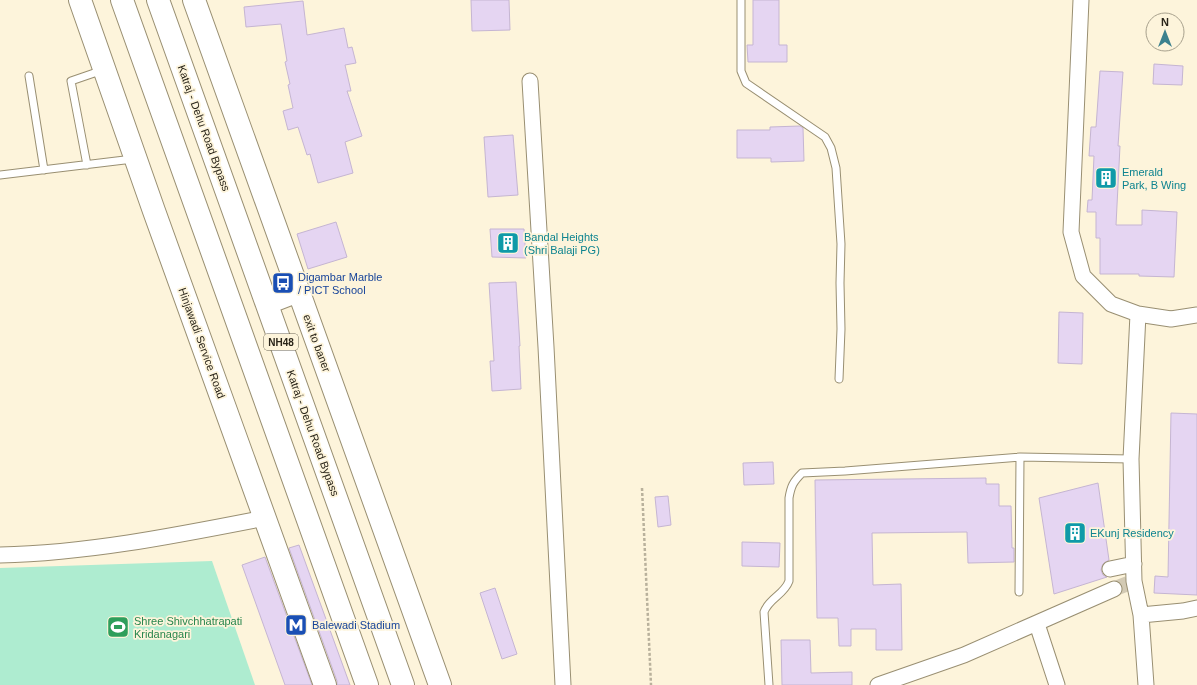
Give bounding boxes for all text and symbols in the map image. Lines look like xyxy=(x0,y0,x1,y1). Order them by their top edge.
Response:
north arrow xyxy=(1145,12,1185,52)
text: N xyxy=(1161,16,1169,28)
street label: Katraj - Dehu Road Bypass xyxy=(176,63,233,193)
building icon: Emerald Park, B Wing xyxy=(1093,165,1119,191)
place label: Emerald Park, B Wing xyxy=(1122,166,1186,191)
building icon: Bandal Heights (Shri Balaji PG) xyxy=(495,230,521,256)
place label: Bandal Heights (Shri Balaji PG) xyxy=(524,231,600,256)
bus stop icon: Digambar Marble / PICT School xyxy=(270,270,296,296)
place label: Digambar Marble / PICT School xyxy=(298,271,382,296)
street label: Hinjawadi Service Road xyxy=(176,286,228,400)
street label: exit to baner xyxy=(301,313,333,374)
road number: NH48 xyxy=(264,334,298,350)
street label: Katraj - Dehu Road Bypass xyxy=(285,368,342,498)
building icon: EKunj Residency xyxy=(1062,520,1088,546)
place label: EKunj Residency xyxy=(1090,527,1174,539)
metro station icon: Balewadi Stadium xyxy=(283,612,309,638)
sports icon: Shree Shivchhatrapati Kridanagari xyxy=(105,614,131,640)
place label: Shree Shivchhatrapati Kridanagari xyxy=(134,615,242,640)
place label: Balewadi Stadium xyxy=(312,619,400,631)

